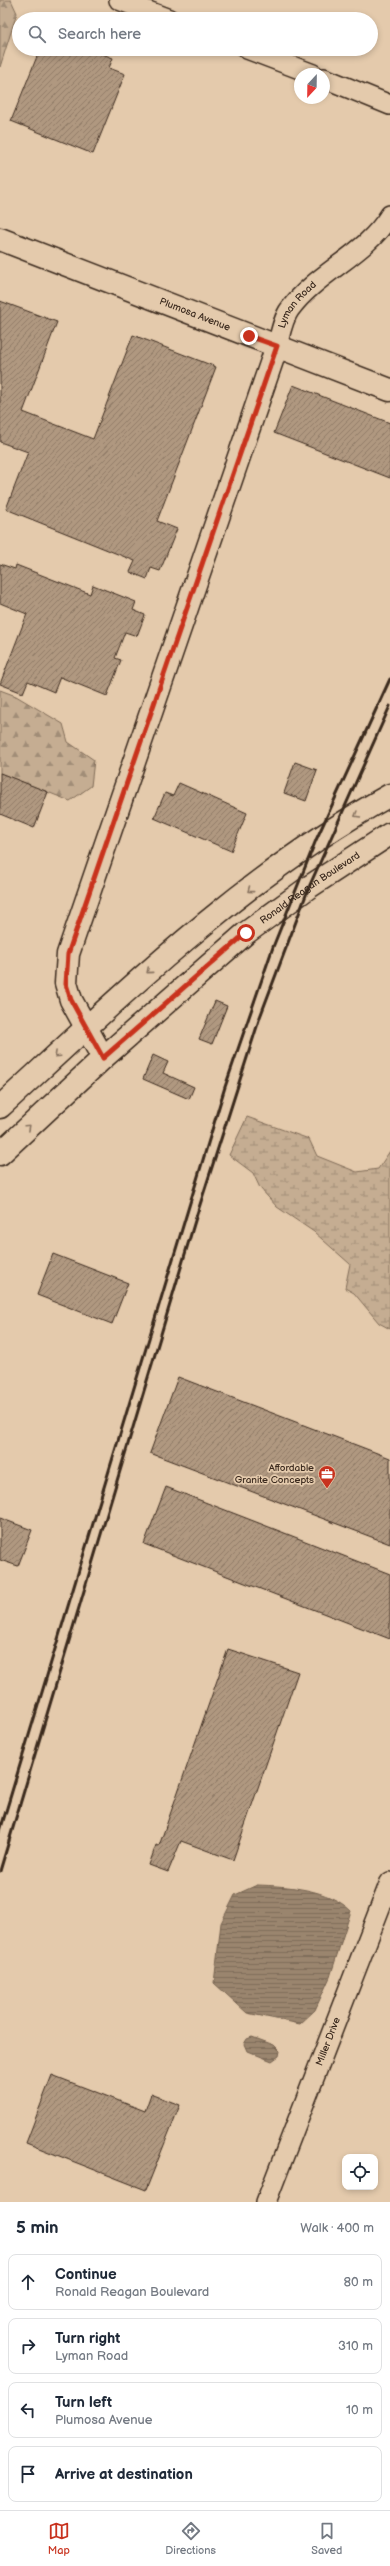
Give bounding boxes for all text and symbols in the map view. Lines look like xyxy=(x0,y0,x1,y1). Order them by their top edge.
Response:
search box xyxy=(12,12,378,56)
icon: search xyxy=(26,23,48,45)
text: Search here xyxy=(58,25,141,44)
north arrow xyxy=(294,68,330,104)
street label: Lyman Road xyxy=(276,279,319,330)
street label: Plumosa Avenue xyxy=(158,295,232,334)
route end xyxy=(240,327,258,345)
one-way arrow xyxy=(354,811,361,818)
street label: Ronald Reagan Boulevard xyxy=(258,849,362,927)
one-way arrow xyxy=(247,885,254,892)
route start xyxy=(237,924,255,942)
one-way arrow xyxy=(146,967,154,974)
one-way arrow xyxy=(54,1050,62,1058)
one-way arrow xyxy=(24,1125,31,1132)
place label: Affordable Granite Concepts xyxy=(235,1462,314,1486)
office icon: Affordable Granite Concepts xyxy=(317,1464,337,1489)
street label: Miller Drive xyxy=(313,2016,343,2068)
map controls xyxy=(342,2154,378,2190)
button: locate xyxy=(342,2154,378,2190)
text: 5 min xyxy=(16,2218,59,2238)
text: Walk · 400 m xyxy=(300,2220,374,2236)
text: Continue xyxy=(55,2265,117,2284)
icon: ahead xyxy=(17,2271,39,2293)
text: 80 m xyxy=(344,2274,373,2290)
text: Ronald Reagan Boulevard xyxy=(55,2284,209,2300)
text: Turn right xyxy=(55,2329,120,2348)
icon: right xyxy=(17,2335,39,2357)
text: 310 m xyxy=(338,2338,373,2354)
text: Lyman Road xyxy=(55,2348,128,2364)
text: Turn left xyxy=(55,2393,112,2412)
icon: left xyxy=(17,2399,39,2421)
text: 10 m xyxy=(346,2402,373,2418)
text: Plumosa Avenue xyxy=(55,2412,152,2428)
icon: arrive xyxy=(17,2463,39,2485)
text: Arrive at destination xyxy=(55,2465,193,2484)
tab: Map xyxy=(48,2520,70,2557)
tab: Directions xyxy=(165,2520,216,2557)
tab: Saved xyxy=(311,2520,342,2557)

